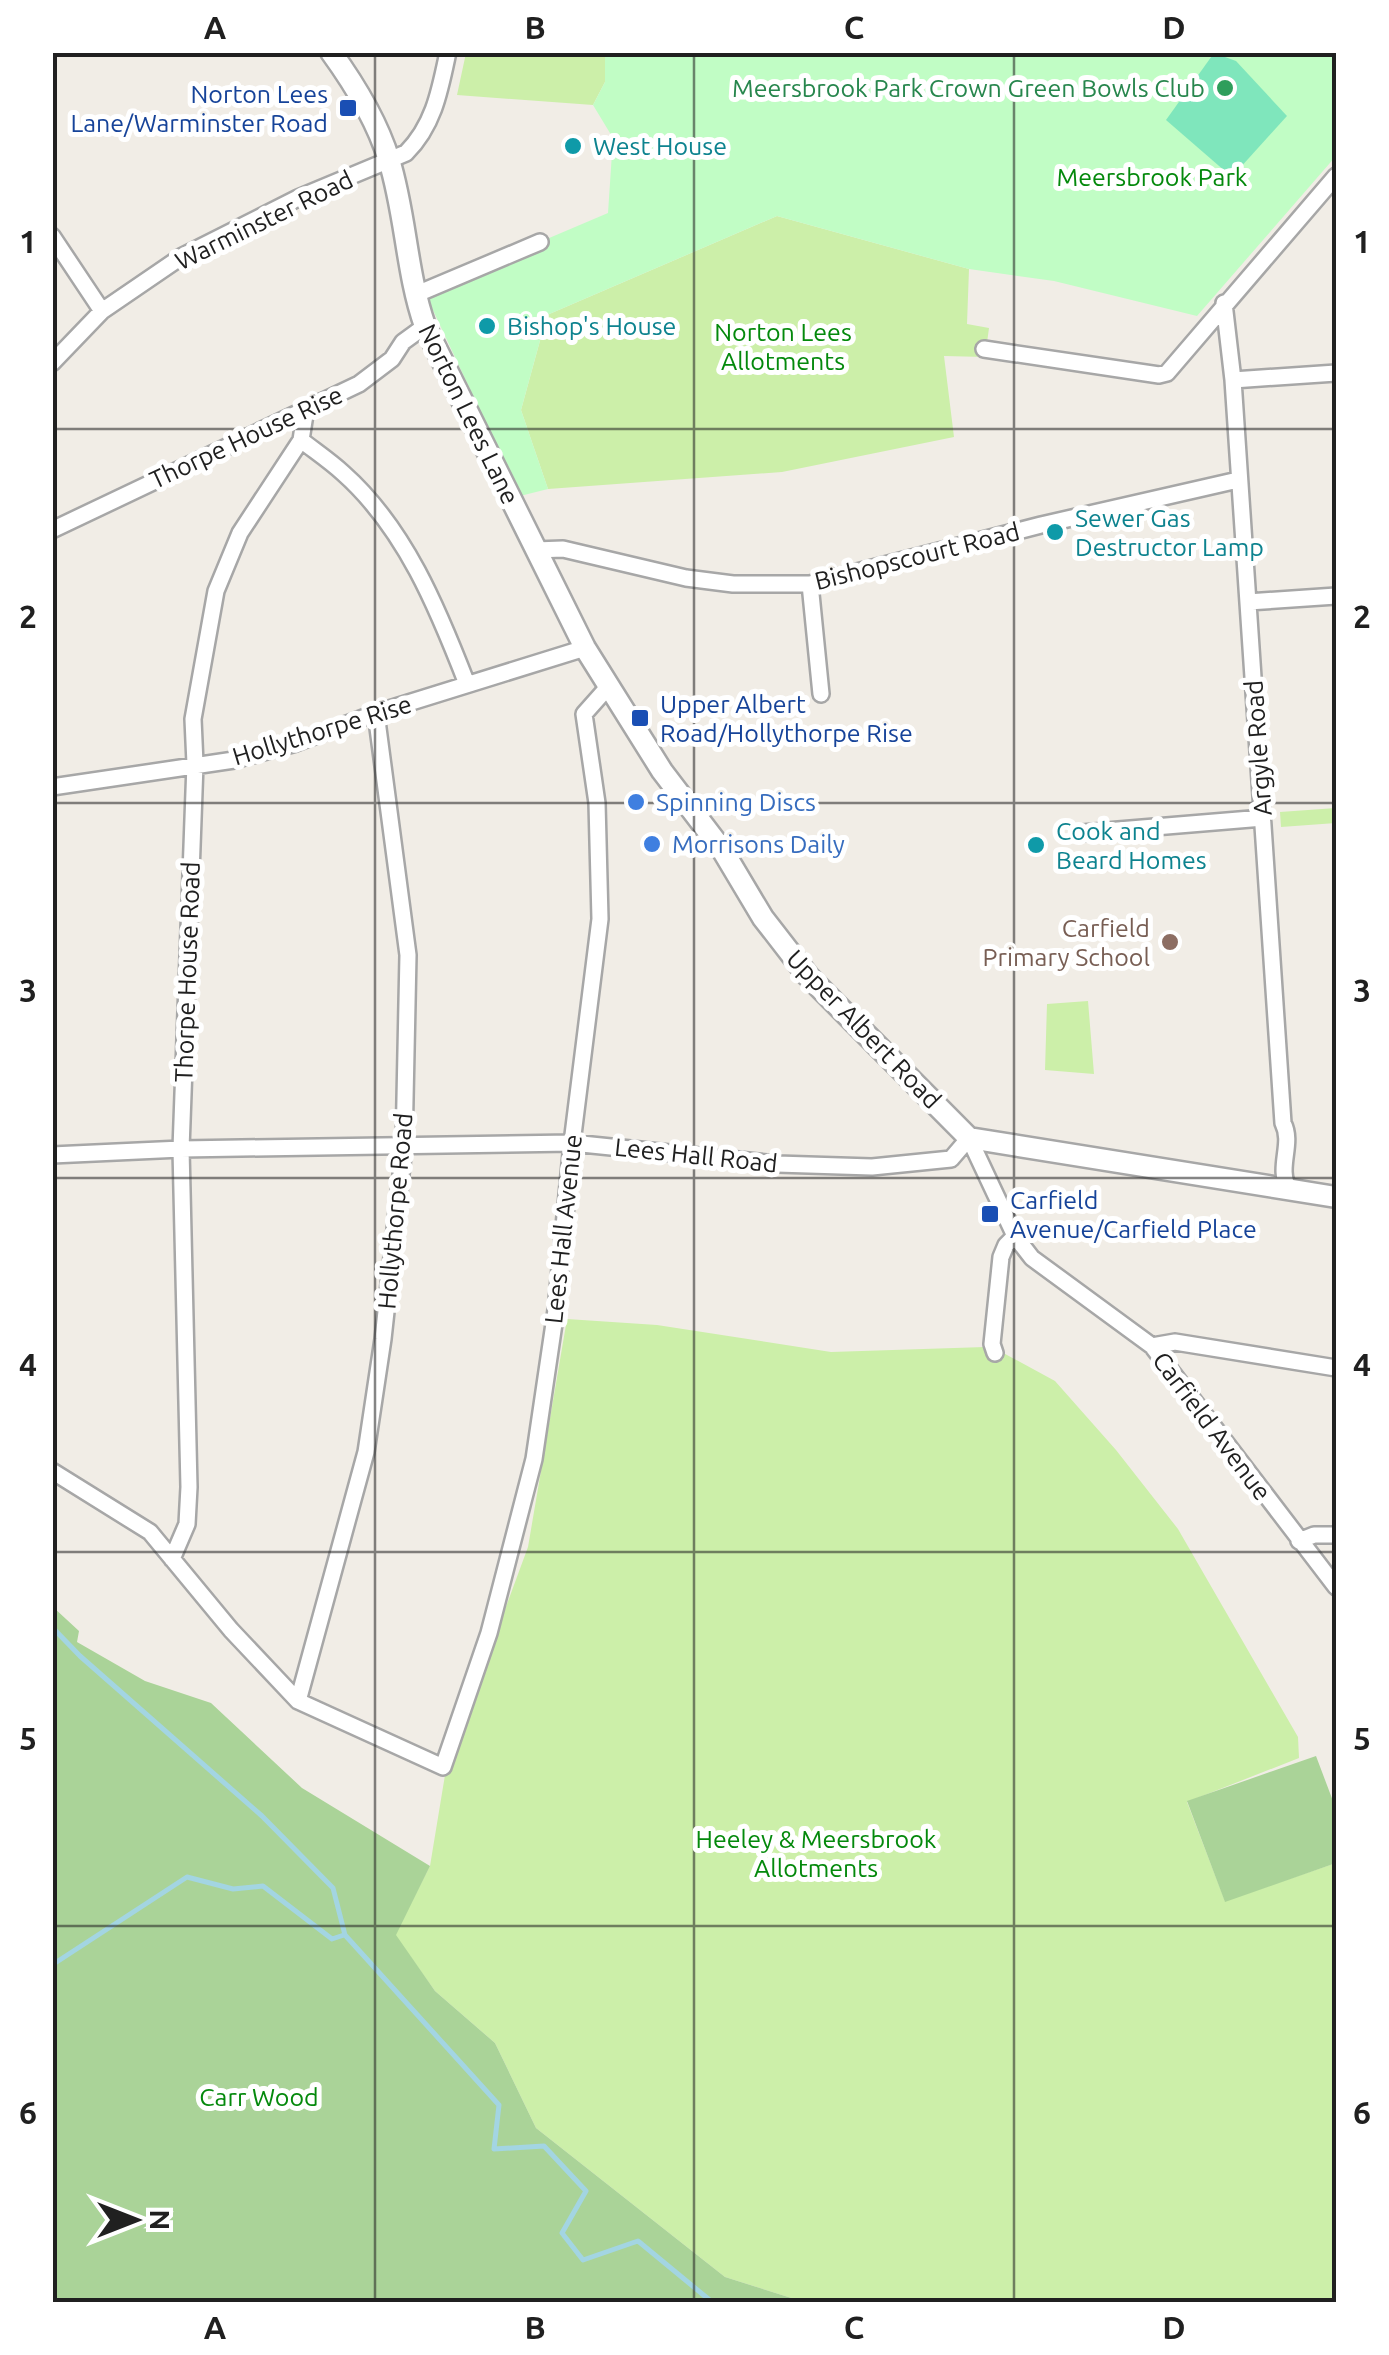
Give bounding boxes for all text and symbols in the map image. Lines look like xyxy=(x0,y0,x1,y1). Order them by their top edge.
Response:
text: A xyxy=(204,9,227,45)
text: B xyxy=(524,9,546,45)
text: C xyxy=(844,9,864,45)
text: D xyxy=(1162,9,1186,45)
place label: Meersbrook Park Crown Green Bowls Club xyxy=(732,74,1205,102)
marker: Meersbrook Park Crown Green Bowls Club xyxy=(1214,77,1236,99)
place label: Norton Lees Lane/Warminster Road xyxy=(70,80,328,137)
marker: Norton Lees Lane/Warminster Road xyxy=(337,97,359,119)
place label: West House xyxy=(593,132,727,160)
marker: West House xyxy=(562,135,584,157)
park label: Meersbrook Park xyxy=(1056,163,1248,191)
street label: Warminster Road xyxy=(171,165,357,275)
text: 1 xyxy=(19,223,37,259)
text: 1 xyxy=(1353,223,1371,259)
place label: Bishop's House xyxy=(507,312,676,340)
marker: Bishop's House xyxy=(476,315,498,337)
park label: Norton Lees Allotments xyxy=(714,318,852,375)
street label: Norton Lees Lane xyxy=(413,319,525,509)
street label: Thorpe House Rise xyxy=(145,380,347,494)
place label: Sewer Gas Destructor Lamp xyxy=(1075,504,1264,561)
street label: Bishopscourt Road xyxy=(812,517,1022,595)
marker: Sewer Gas Destructor Lamp xyxy=(1044,521,1066,543)
text: 2 xyxy=(19,598,37,634)
text: 2 xyxy=(1353,598,1371,634)
street label: Argyle Road xyxy=(1239,679,1277,817)
street label: Hollythorpe Rise xyxy=(229,689,415,771)
place label: Upper Albert Road/Hollythorpe Rise xyxy=(660,690,913,747)
marker: Upper Albert Road/Hollythorpe Rise xyxy=(629,707,651,729)
place label: Spinning Discs xyxy=(656,788,816,816)
marker: Spinning Discs xyxy=(625,791,647,813)
place label: Cook and Beard Homes xyxy=(1056,817,1207,874)
place label: Morrisons Daily xyxy=(672,830,845,858)
marker: Morrisons Daily xyxy=(641,833,663,855)
marker: Cook and Beard Homes xyxy=(1025,834,1047,856)
street label: Thorpe House Road xyxy=(169,861,205,1083)
place label: Carfield Primary School xyxy=(982,914,1150,971)
marker: Carfield Primary School xyxy=(1159,931,1181,953)
street label: Upper Albert Road xyxy=(781,944,947,1114)
text: 3 xyxy=(19,972,37,1008)
text: 3 xyxy=(1353,972,1371,1008)
street label: Hollythorpe Road xyxy=(372,1112,418,1310)
street label: Lees Hall Avenue xyxy=(539,1133,587,1325)
street label: Lees Hall Road xyxy=(613,1133,779,1177)
place label: Carfield Avenue/Carfield Place xyxy=(1010,1186,1257,1243)
marker: Carfield Avenue/Carfield Place xyxy=(979,1203,1001,1225)
text: 4 xyxy=(19,1346,37,1382)
street label: Carfield Avenue xyxy=(1147,1346,1277,1506)
text: 4 xyxy=(1353,1346,1371,1382)
text: 5 xyxy=(19,1720,37,1756)
text: 5 xyxy=(1353,1720,1371,1756)
park label: Heeley & Meersbrook Allotments xyxy=(696,1825,937,1882)
park label: Carr Wood xyxy=(199,2083,319,2111)
text: 6 xyxy=(19,2094,37,2130)
text: 6 xyxy=(1353,2094,1371,2130)
north arrow xyxy=(85,2170,185,2270)
text: N xyxy=(145,2210,176,2230)
text: A xyxy=(204,2309,227,2345)
text: B xyxy=(524,2309,546,2345)
text: C xyxy=(844,2309,864,2345)
text: D xyxy=(1162,2309,1186,2345)

